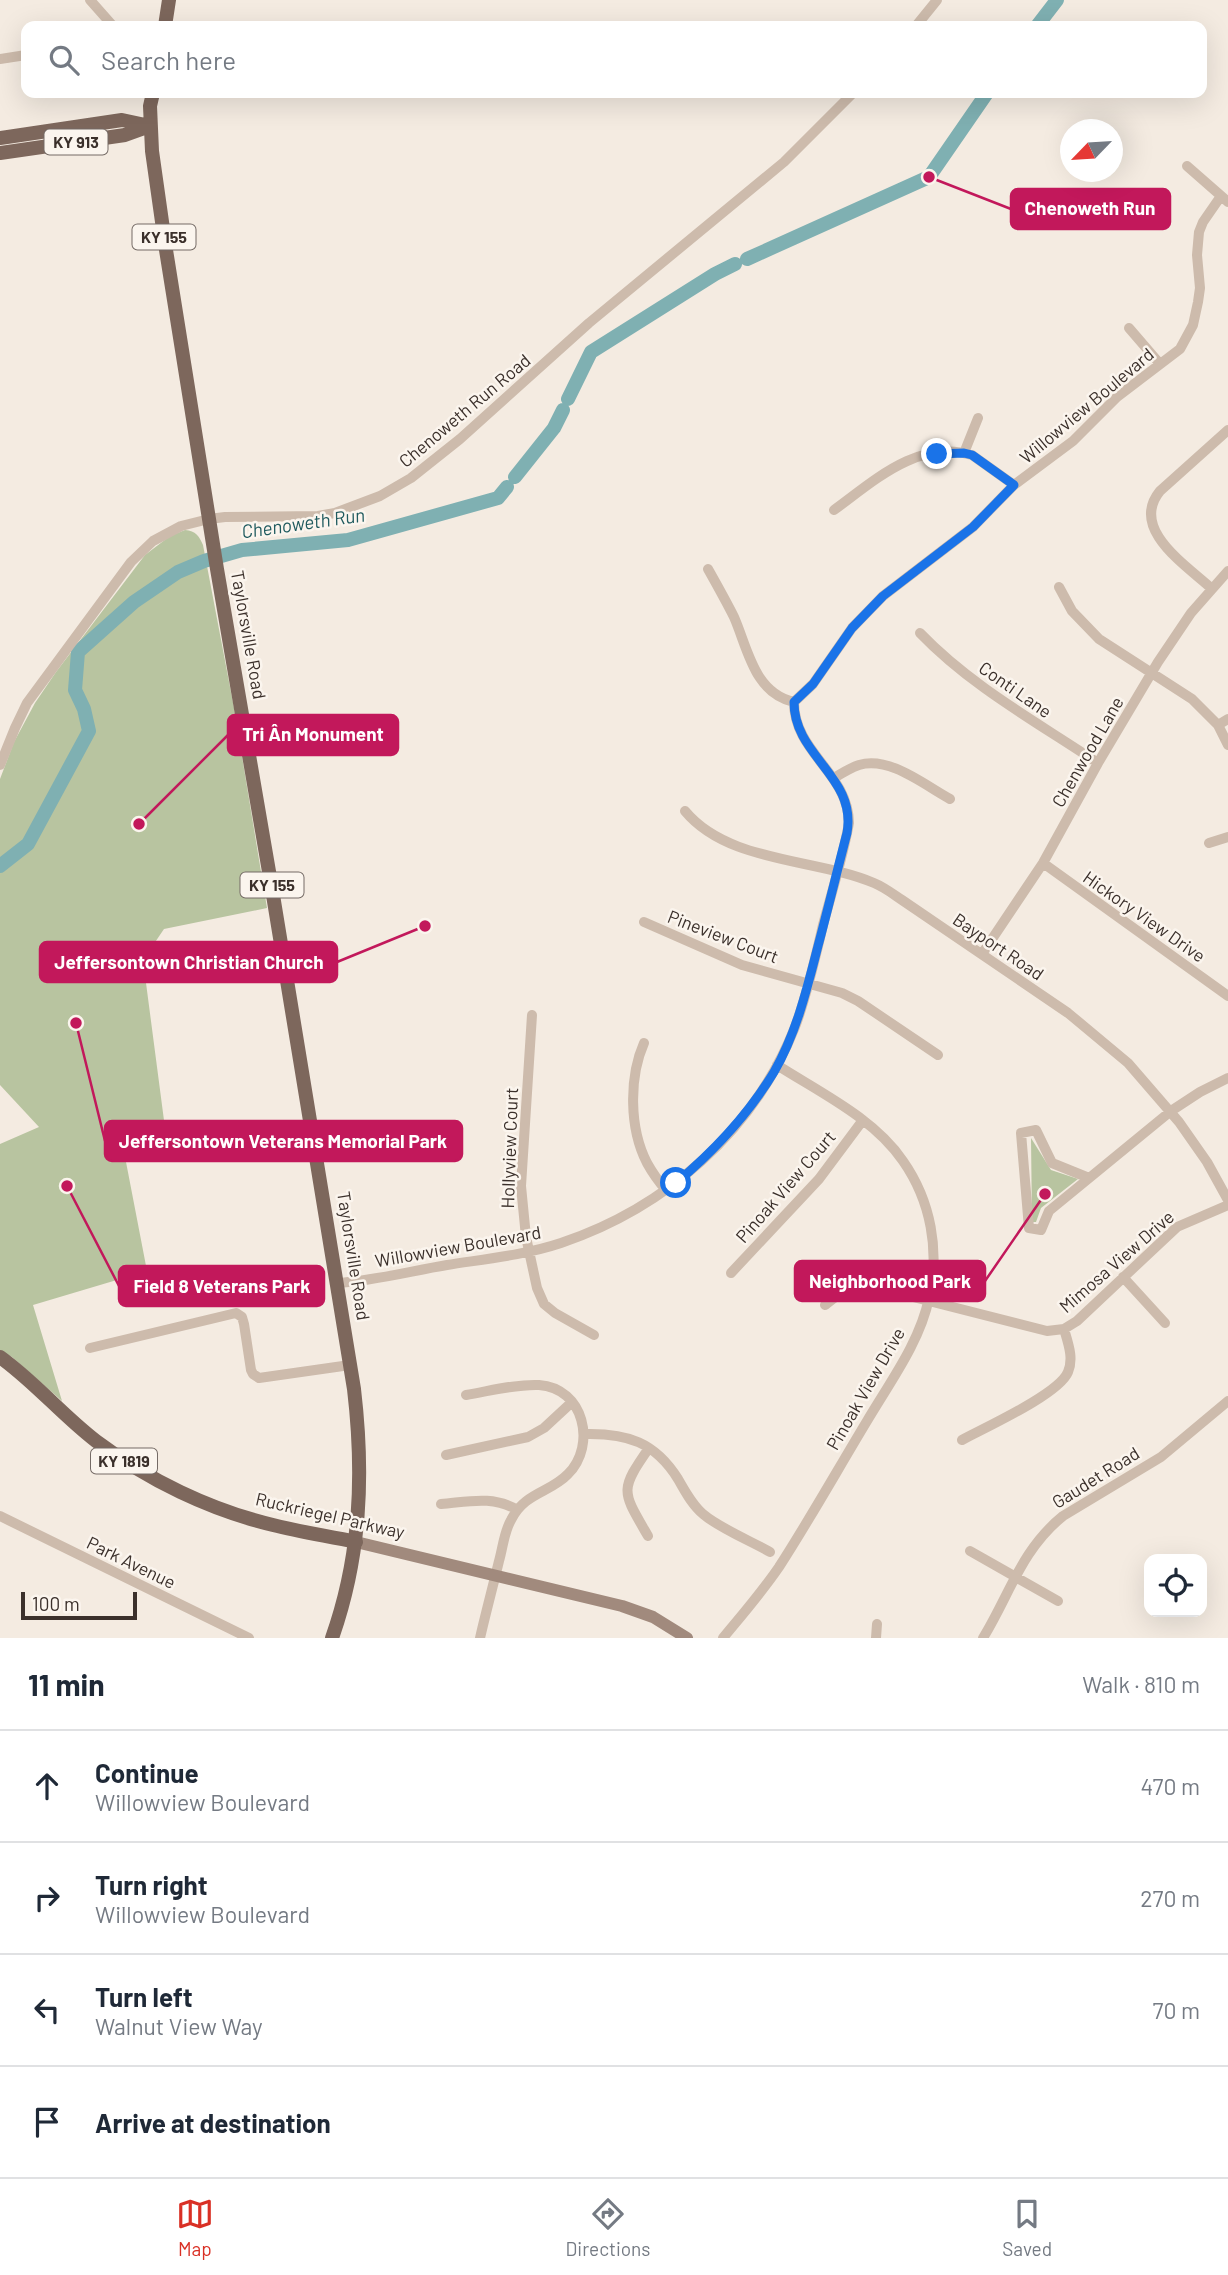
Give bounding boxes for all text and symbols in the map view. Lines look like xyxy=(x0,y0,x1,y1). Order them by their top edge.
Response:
search box xyxy=(21,21,1207,98)
icon: search xyxy=(45,41,83,79)
text: Search here xyxy=(101,44,236,75)
north arrow xyxy=(1060,119,1123,182)
road number: KY 913 xyxy=(44,130,108,154)
callout: Chenoweth Run xyxy=(1011,189,1170,229)
text: Chenoweth Run xyxy=(1025,196,1155,219)
road number: KY 155 xyxy=(132,224,196,249)
street label: Willowview Boulevard xyxy=(1015,343,1158,468)
street label: Chenoweth Run Road xyxy=(394,349,535,472)
route end xyxy=(921,438,952,469)
water label: Chenoweth Run xyxy=(240,502,366,543)
street label: Taylorsville Road xyxy=(227,569,271,701)
street label: Conti Lane xyxy=(975,656,1056,722)
street label: Chenwood Lane xyxy=(1047,692,1128,811)
callout: Tri Ân Monument xyxy=(228,715,398,755)
text: Tri Ân Monument xyxy=(242,722,384,745)
street label: Hickory View Drive xyxy=(1079,866,1210,967)
road number: KY 155 xyxy=(240,872,304,898)
street label: Pineview Court xyxy=(665,905,782,967)
street label: Bayport Road xyxy=(949,908,1048,985)
callout: Jeffersontown Christian Church xyxy=(40,942,337,982)
text: Jeffersontown Christian Church xyxy=(54,950,324,973)
street label: Hollyview Court xyxy=(496,1087,522,1209)
callout: Jeffersontown Veterans Memorial Park xyxy=(105,1121,462,1161)
street label: Pinoak View Court xyxy=(731,1126,840,1247)
text: Jeffersontown Veterans Memorial Park xyxy=(119,1129,447,1152)
route start xyxy=(660,1167,691,1198)
street label: Taylorsville Road xyxy=(333,1190,375,1322)
street label: Mimosa View Drive xyxy=(1055,1205,1178,1317)
street label: Willowview Boulevard xyxy=(373,1221,543,1271)
callout: Neighborhood Park xyxy=(795,1261,985,1301)
callout: Field 8 Veterans Park xyxy=(119,1266,324,1306)
text: Neighborhood Park xyxy=(809,1269,971,1292)
text: Field 8 Veterans Park xyxy=(134,1274,310,1297)
street label: Pinoak View Drive xyxy=(821,1323,909,1454)
street label: Gaudet Road xyxy=(1048,1442,1143,1513)
road number: KY 1819 xyxy=(91,1448,157,1474)
street label: Ruckriegel Parkway xyxy=(254,1487,407,1543)
street label: Park Avenue xyxy=(83,1531,179,1593)
map controls xyxy=(1144,1554,1207,1617)
button: locate xyxy=(1144,1554,1207,1617)
scale bar xyxy=(21,1589,136,1621)
text: 100 m xyxy=(32,1592,80,1615)
text: 11 min xyxy=(28,1666,105,1702)
text: Walk · 810 m xyxy=(1082,1670,1200,1698)
text: Continue xyxy=(95,1757,199,1788)
icon: ahead xyxy=(28,1767,66,1805)
text: 470 m xyxy=(1141,1772,1200,1800)
text: Willowview Boulevard xyxy=(95,1788,310,1816)
text: Turn right xyxy=(95,1869,208,1900)
icon: right xyxy=(28,1879,66,1917)
text: 270 m xyxy=(1140,1884,1200,1912)
text: Willowview Boulevard xyxy=(95,1900,310,1928)
text: Turn left xyxy=(95,1981,193,2012)
icon: left xyxy=(28,1991,66,2029)
text: 70 m xyxy=(1153,1996,1200,2024)
text: Walnut View Way xyxy=(95,2012,263,2040)
icon: arrive xyxy=(28,2103,66,2141)
text: Arrive at destination xyxy=(95,2107,331,2138)
tab: Map xyxy=(176,2195,214,2260)
tab: Directions xyxy=(566,2195,651,2260)
tab: Saved xyxy=(1002,2195,1052,2260)

